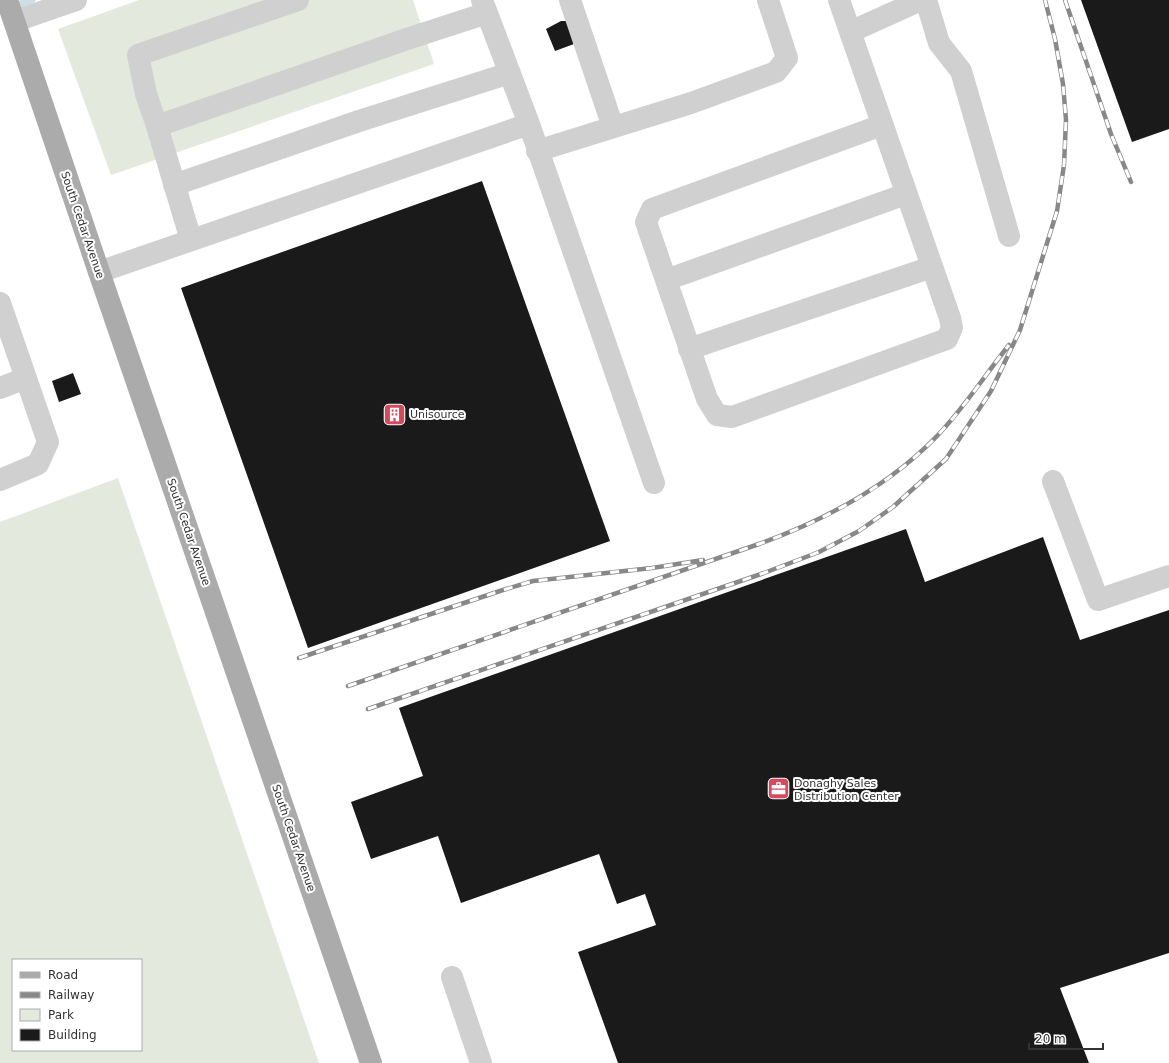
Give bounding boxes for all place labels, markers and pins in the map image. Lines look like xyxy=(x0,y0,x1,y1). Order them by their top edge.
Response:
building icon: Unisource xyxy=(382,401,408,427)
place label: Unisource xyxy=(410,408,465,421)
office icon: Donaghy Sales Distribution Center xyxy=(765,776,791,802)
place label: Donaghy Sales Distribution Center xyxy=(794,777,899,803)

